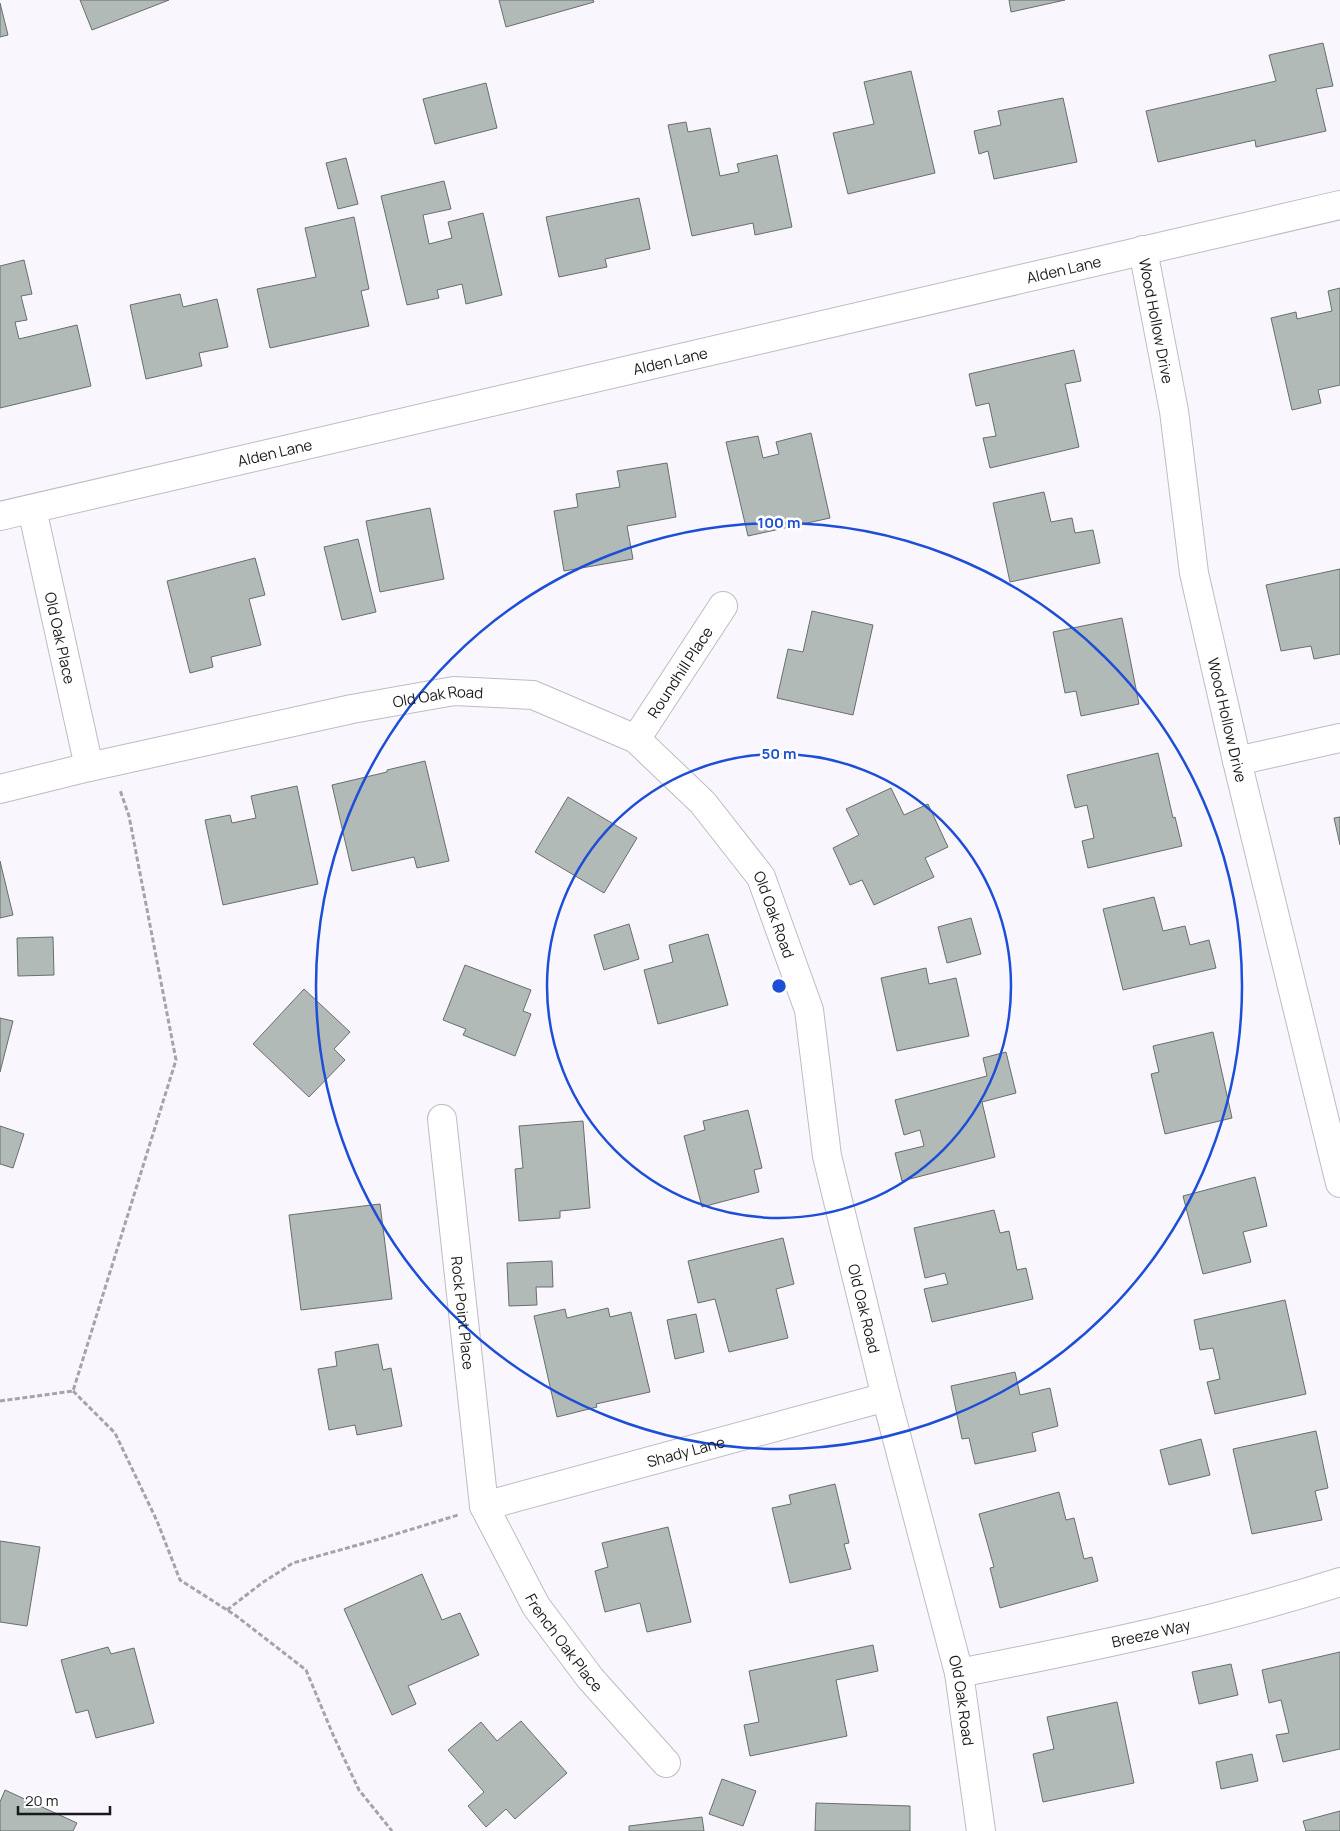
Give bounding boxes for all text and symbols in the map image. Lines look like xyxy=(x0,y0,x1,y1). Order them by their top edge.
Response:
street label: Alden Lane xyxy=(1024,250,1103,288)
street label: Wood Hollow Drive xyxy=(1134,256,1179,385)
street label: Alden Lane xyxy=(631,342,710,379)
street label: Alden Lane xyxy=(235,433,314,471)
text: 100 m xyxy=(758,512,800,533)
street label: Old Oak Place xyxy=(40,590,81,686)
street label: Roundhill Place xyxy=(642,622,718,722)
street label: Wood Hollow Drive xyxy=(1203,656,1252,785)
street label: Old Oak Road xyxy=(391,680,484,712)
text: 50 m xyxy=(761,743,797,764)
street label: Old Oak Road xyxy=(749,866,800,961)
centre of rings xyxy=(770,977,788,995)
street label: Rock Point Place xyxy=(446,1255,480,1371)
street label: Old Oak Road xyxy=(843,1262,885,1356)
street label: Shady Lane xyxy=(644,1431,727,1472)
street label: French Oak Place xyxy=(521,1590,608,1696)
street label: Breeze Way xyxy=(1109,1614,1193,1652)
street label: Old Oak Road xyxy=(944,1653,980,1747)
scale bar xyxy=(18,1784,110,1816)
text: 20 m xyxy=(25,1790,58,1811)

